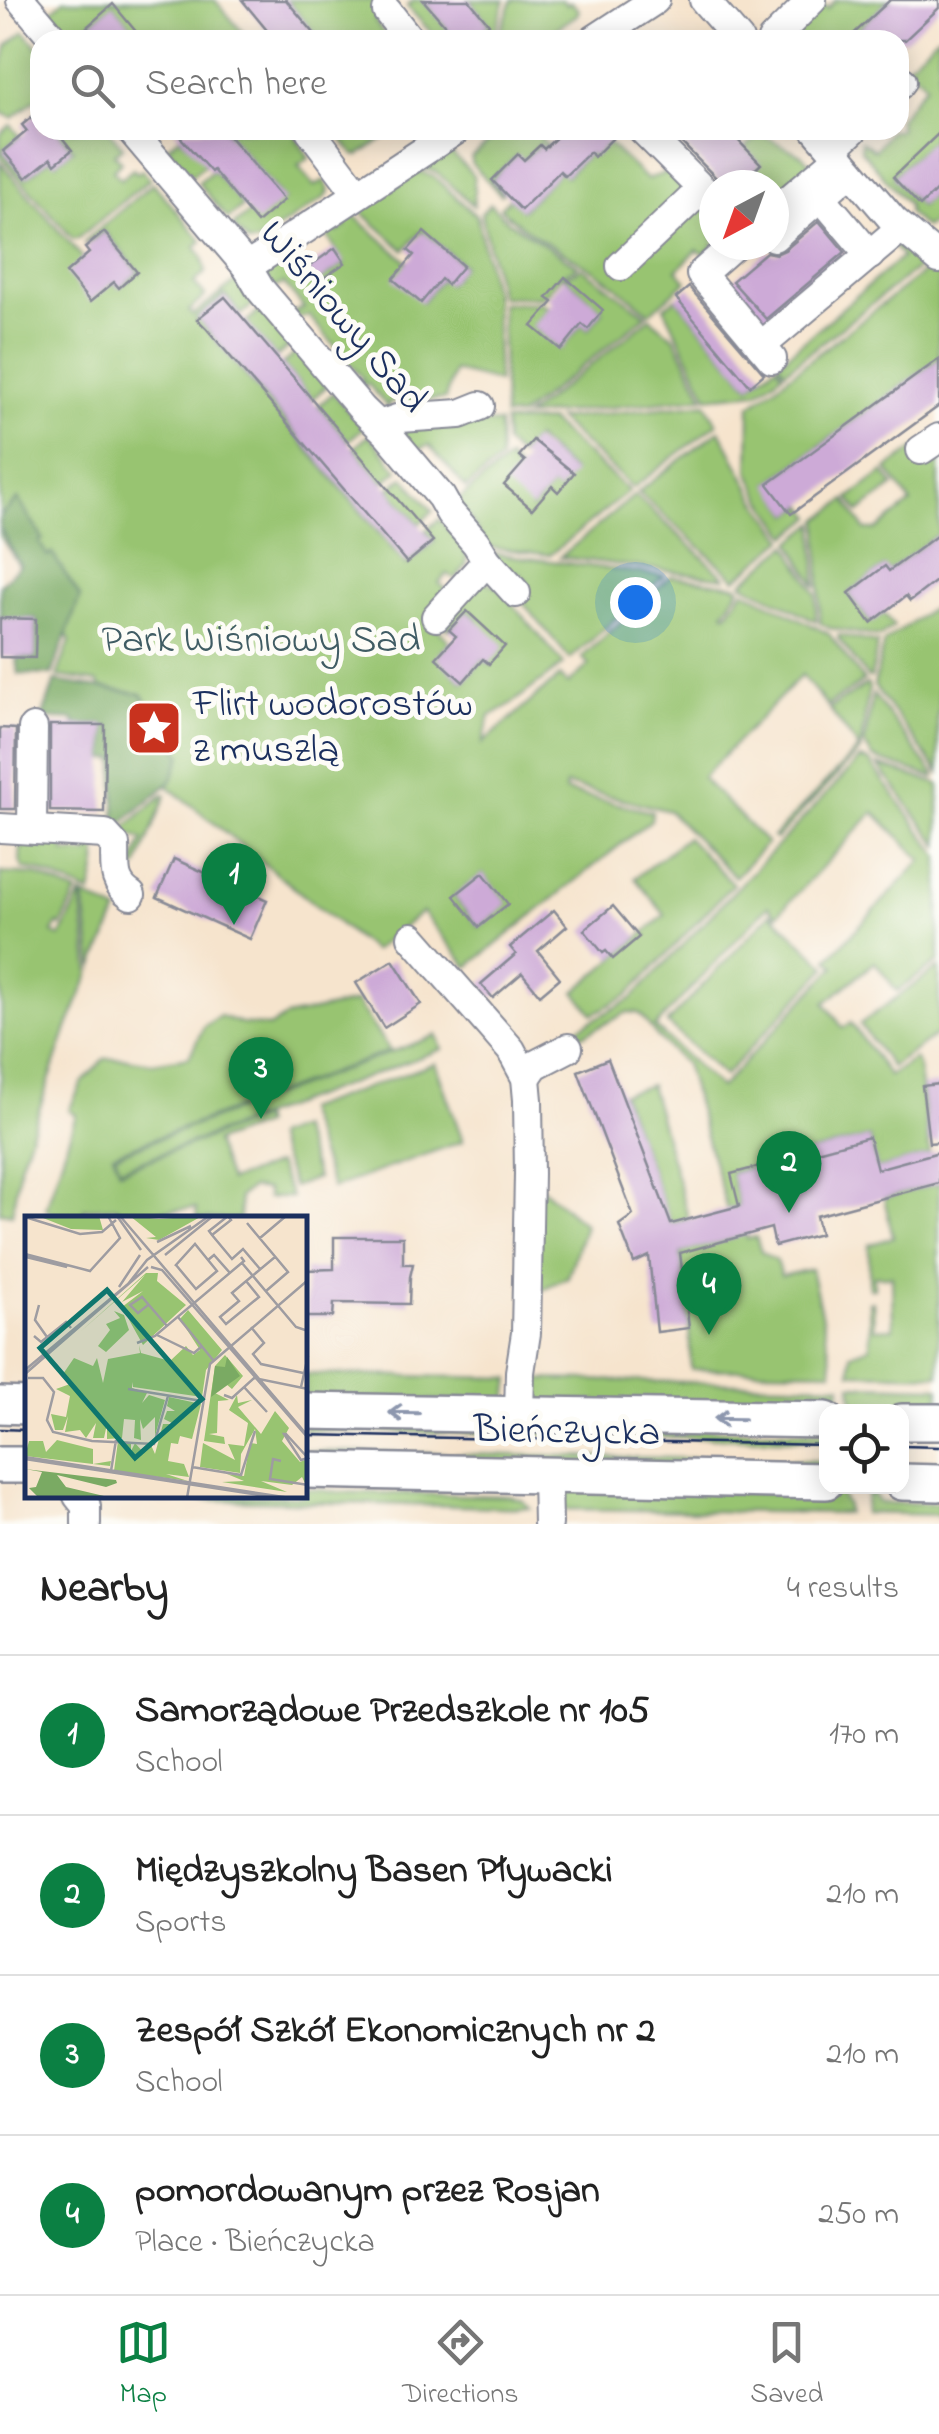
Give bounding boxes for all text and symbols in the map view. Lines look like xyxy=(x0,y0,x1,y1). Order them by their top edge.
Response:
search box xyxy=(30,30,909,140)
text: Search here xyxy=(145,57,327,113)
icon: search xyxy=(65,58,120,113)
north arrow xyxy=(699,170,789,260)
street label: Wiśniowy Sad xyxy=(243,208,441,428)
your location xyxy=(610,577,661,628)
park label: Park Wiśniowy Sad xyxy=(102,612,420,671)
place label: Flirt wodorostów z muszlą xyxy=(192,676,473,781)
place icon: Flirt wodorostów z muszlą xyxy=(124,698,184,758)
pin: 1 xyxy=(202,842,266,925)
pin: 3 xyxy=(228,1036,294,1119)
pin: 2 xyxy=(756,1130,822,1213)
inset map xyxy=(25,1216,308,1499)
pin: 4 xyxy=(676,1252,742,1335)
street label: Bieńczycka xyxy=(472,1402,661,1464)
one-way arrow xyxy=(389,1403,421,1422)
map controls xyxy=(819,1404,909,1494)
button: locate xyxy=(819,1404,909,1494)
one-way arrow xyxy=(714,1409,746,1428)
text: Nearby xyxy=(40,1559,168,1620)
text: 4 results xyxy=(787,1566,899,1613)
text: Samorządowe Przedszkole nr 105 xyxy=(135,1684,649,1740)
text: 1 xyxy=(67,1712,78,1759)
text: 170 m xyxy=(829,1712,899,1759)
text: School xyxy=(135,1740,223,1787)
text: Międzyszkolny Basen Pływacki xyxy=(135,1844,613,1900)
text: 2 xyxy=(65,1872,80,1919)
text: 210 m xyxy=(826,1872,899,1919)
text: Sports xyxy=(135,1900,227,1947)
text: Zespół Szkół Ekonomicznych nr 2 xyxy=(135,2004,655,2060)
text: 3 xyxy=(66,2032,79,2079)
text: 210 m xyxy=(826,2032,899,2079)
text: School xyxy=(135,2060,223,2107)
text: pomordowanym przez Rosjan xyxy=(135,2164,600,2220)
text: 4 xyxy=(66,2192,79,2239)
text: 250 m xyxy=(818,2192,899,2239)
text: Place · Bieńczycka xyxy=(135,2220,375,2267)
tab: Map xyxy=(116,2315,171,2416)
tab: Directions xyxy=(402,2315,519,2416)
tab: Saved xyxy=(750,2315,823,2416)

